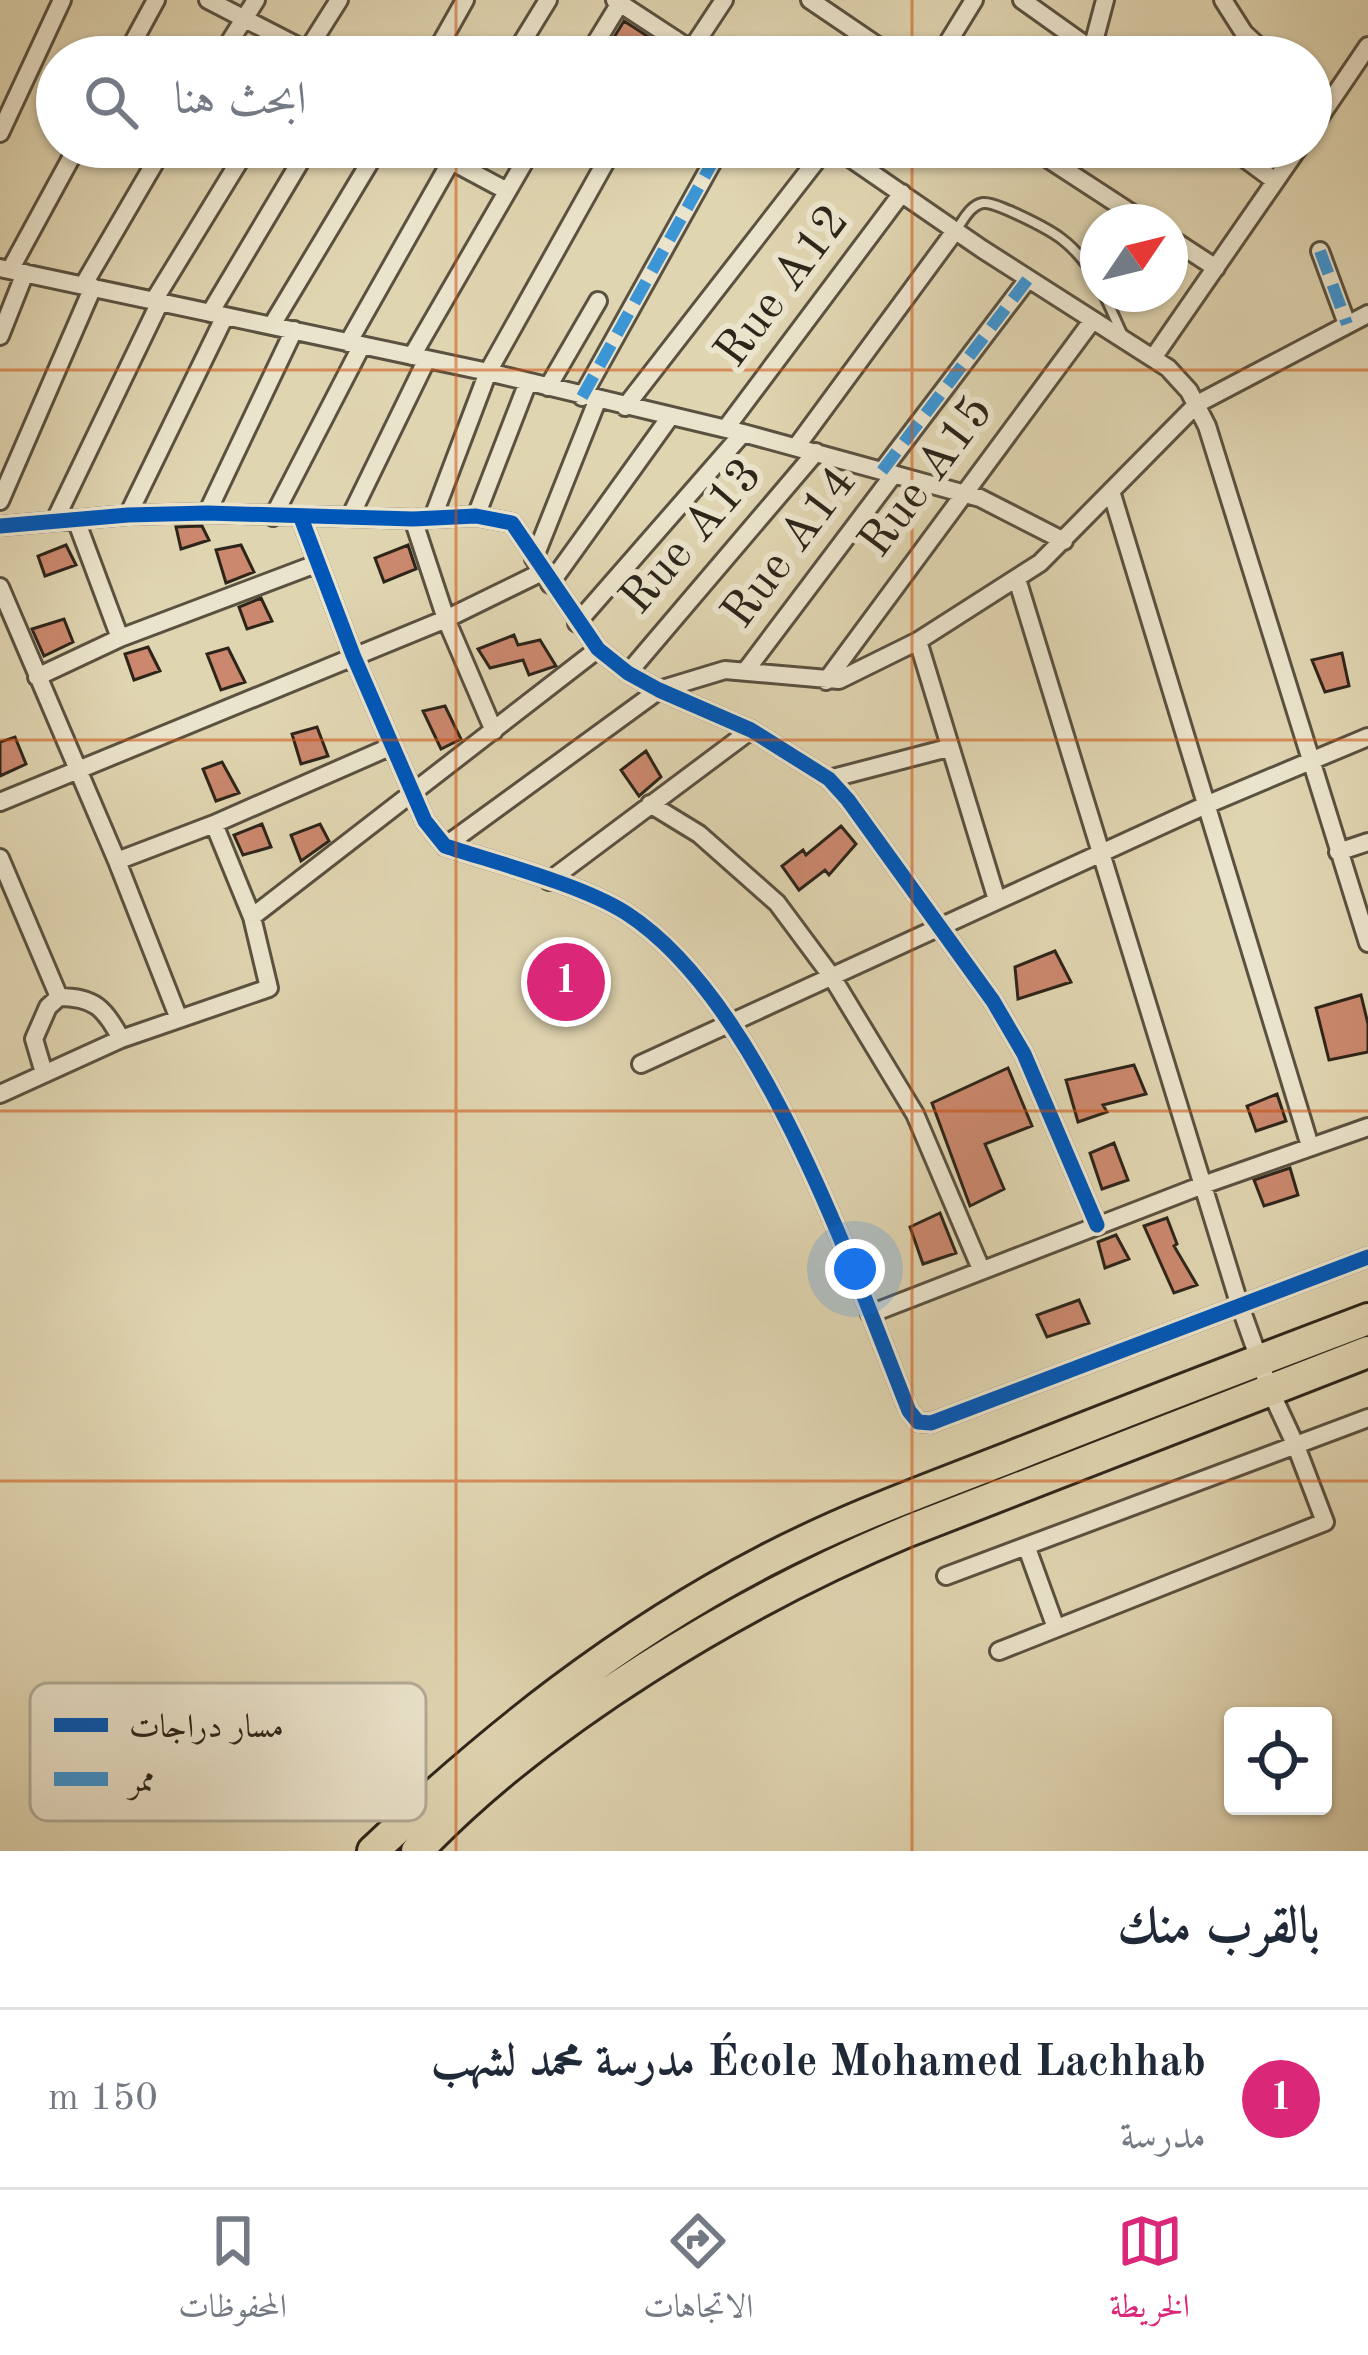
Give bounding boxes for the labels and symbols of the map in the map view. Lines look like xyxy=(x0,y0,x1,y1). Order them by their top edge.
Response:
street label: Rue A12 xyxy=(707,198,859,376)
north arrow xyxy=(1080,204,1188,312)
street label: Rue A15 xyxy=(851,388,1003,566)
street label: Rue A13 xyxy=(612,450,772,624)
street label: Rue A14 xyxy=(714,459,866,637)
pin: 1 xyxy=(527,937,605,1027)
your location xyxy=(825,1239,885,1299)
legend xyxy=(30,1683,426,1821)
text: مسار دراجات xyxy=(129,1712,284,1745)
text: ممر xyxy=(126,1766,155,1801)

